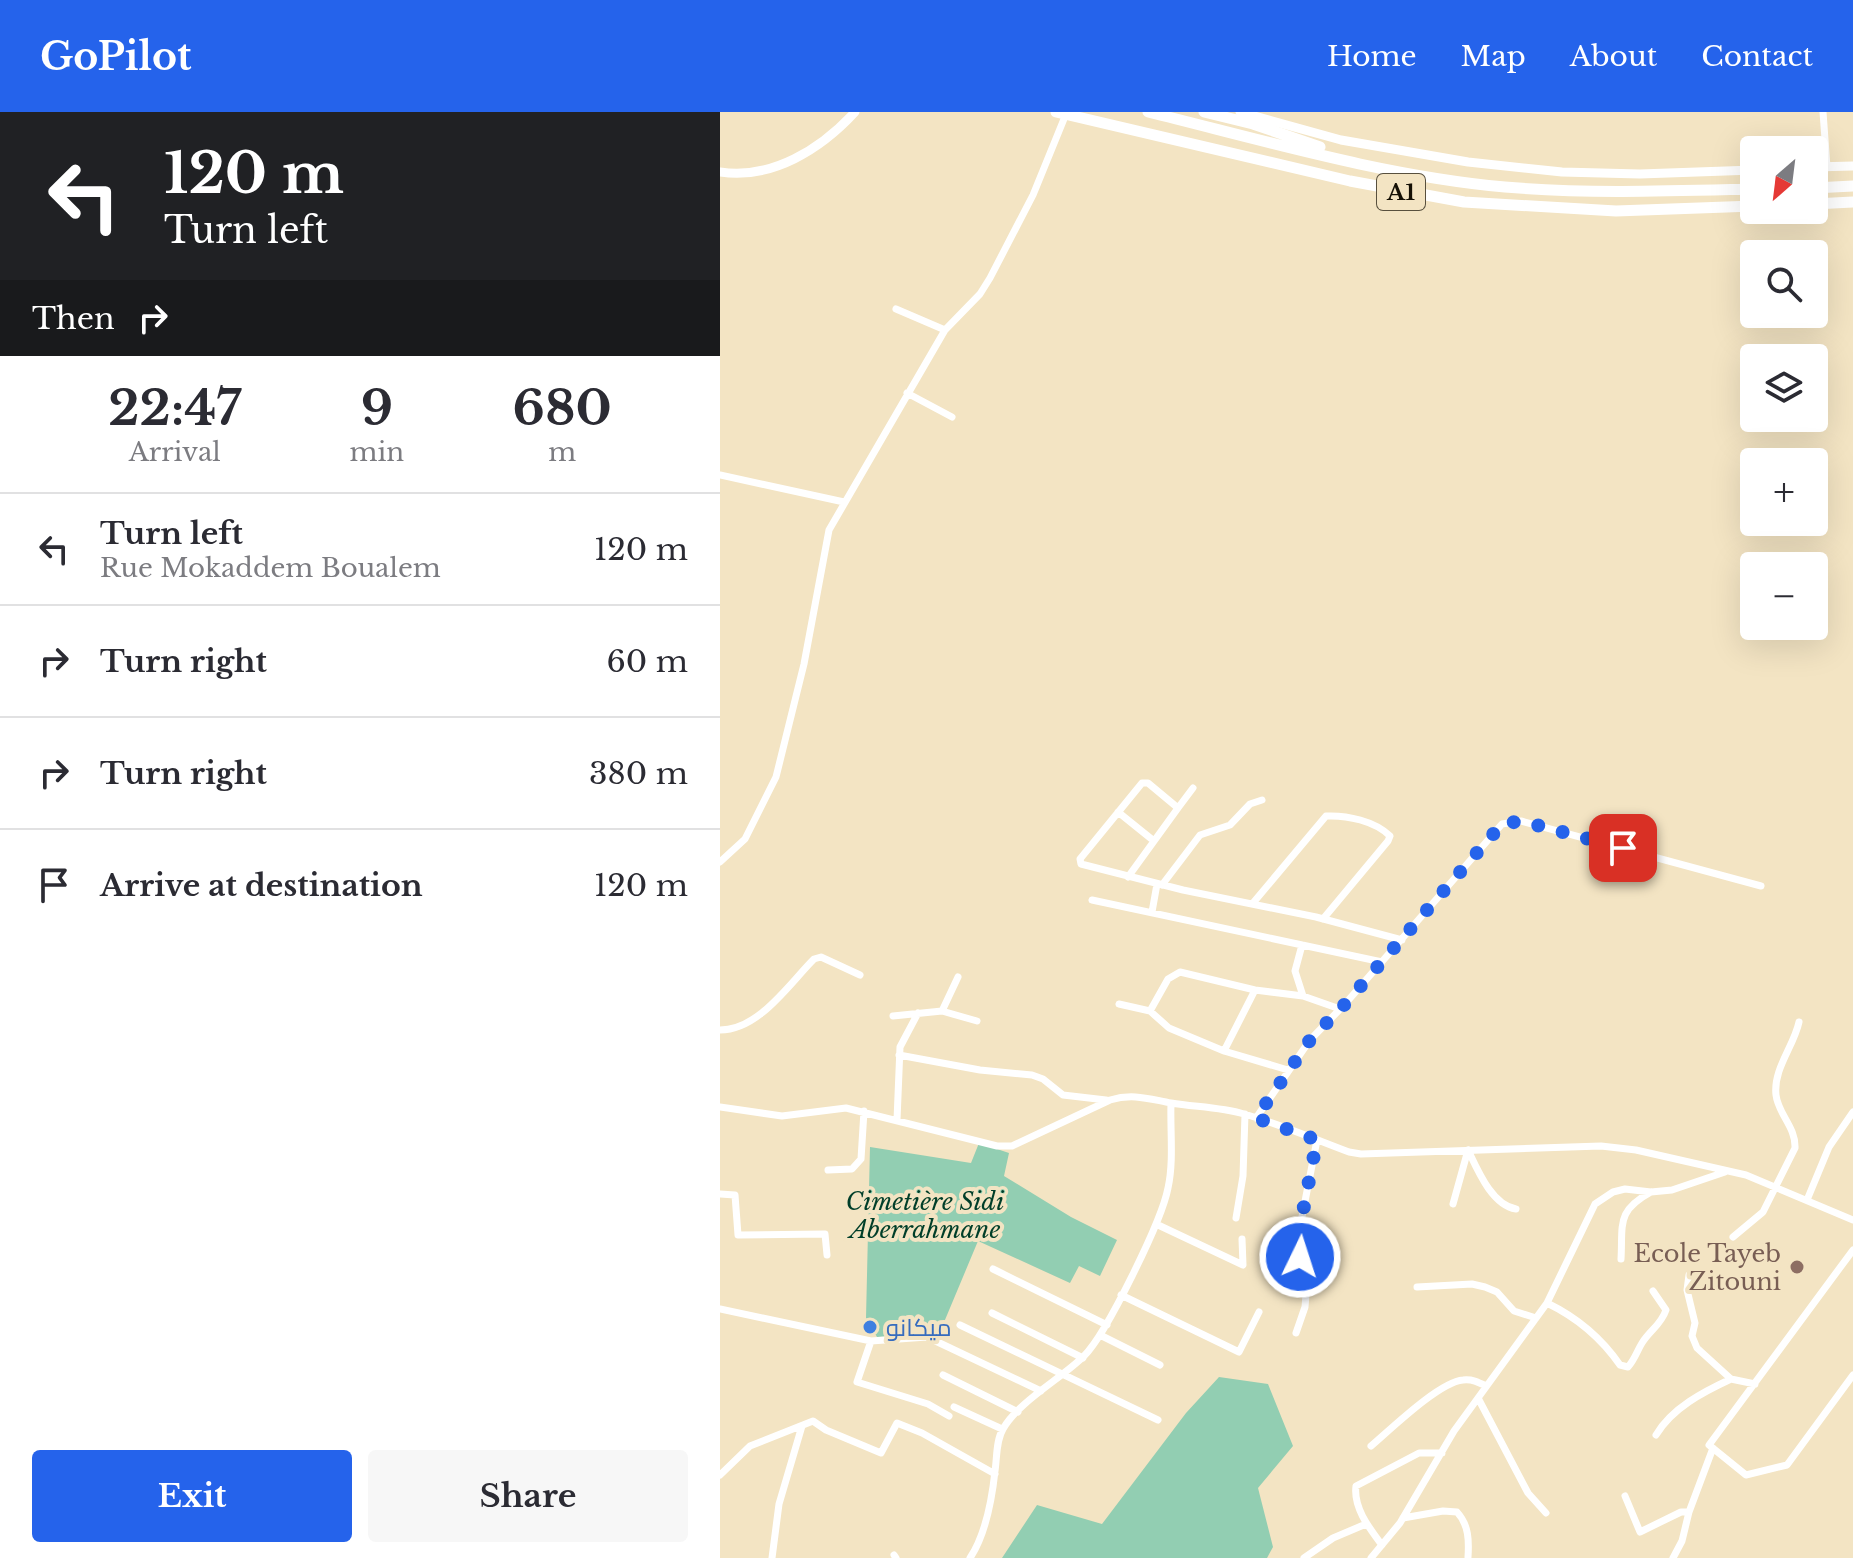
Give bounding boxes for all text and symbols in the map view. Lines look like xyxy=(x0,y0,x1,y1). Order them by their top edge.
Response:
text: GoPilot xyxy=(40,33,192,80)
text: Home xyxy=(1327,39,1417,74)
text: Map xyxy=(1461,39,1526,74)
text: About xyxy=(1570,39,1657,74)
text: Contact xyxy=(1701,39,1813,74)
north arrow xyxy=(1740,136,1828,224)
map controls xyxy=(1740,136,1828,640)
text: 120 m xyxy=(164,139,344,208)
icon: left xyxy=(32,144,136,248)
road number: A1 xyxy=(1377,174,1425,210)
text: Turn left xyxy=(164,208,328,253)
button: search xyxy=(1740,240,1828,328)
icon: right xyxy=(131,296,175,340)
text: Then xyxy=(32,300,115,337)
button: layers xyxy=(1740,344,1828,432)
text: 22:47 xyxy=(108,378,241,438)
text: 9 xyxy=(361,378,393,438)
text: 680 xyxy=(513,378,612,438)
text: Arrival xyxy=(129,436,221,468)
text: min xyxy=(350,436,404,468)
text: m xyxy=(548,436,576,468)
button: + xyxy=(1740,448,1828,536)
text: Turn left xyxy=(100,515,243,552)
icon: left xyxy=(32,527,76,571)
text: 120 m xyxy=(594,531,688,568)
text: Rue Mokaddem Boualem xyxy=(100,552,441,584)
button: − xyxy=(1740,552,1828,640)
icon: right xyxy=(32,639,76,683)
text: Turn right xyxy=(100,643,267,680)
text: 60 m xyxy=(606,643,688,680)
icon: right xyxy=(32,751,76,795)
text: Turn right xyxy=(100,755,267,792)
text: 380 m xyxy=(589,755,688,792)
pin xyxy=(1589,814,1657,882)
icon: arrive xyxy=(1601,826,1645,870)
icon: arrive xyxy=(32,863,76,907)
text: Arrive at destination xyxy=(100,867,423,904)
text: 120 m xyxy=(594,867,688,904)
park label: Cimetière Sidi Aberrahmane xyxy=(846,1187,1005,1244)
position arrow xyxy=(1258,1215,1342,1299)
place label: Ecole Tayeb Zitouni xyxy=(1633,1239,1781,1296)
marker: Ecole Tayeb Zitouni xyxy=(1788,1258,1806,1276)
place label: ميكانو xyxy=(886,1313,952,1342)
marker: ميكانو xyxy=(861,1318,879,1336)
button: Exit xyxy=(32,1450,352,1542)
button: Share xyxy=(368,1450,688,1542)

